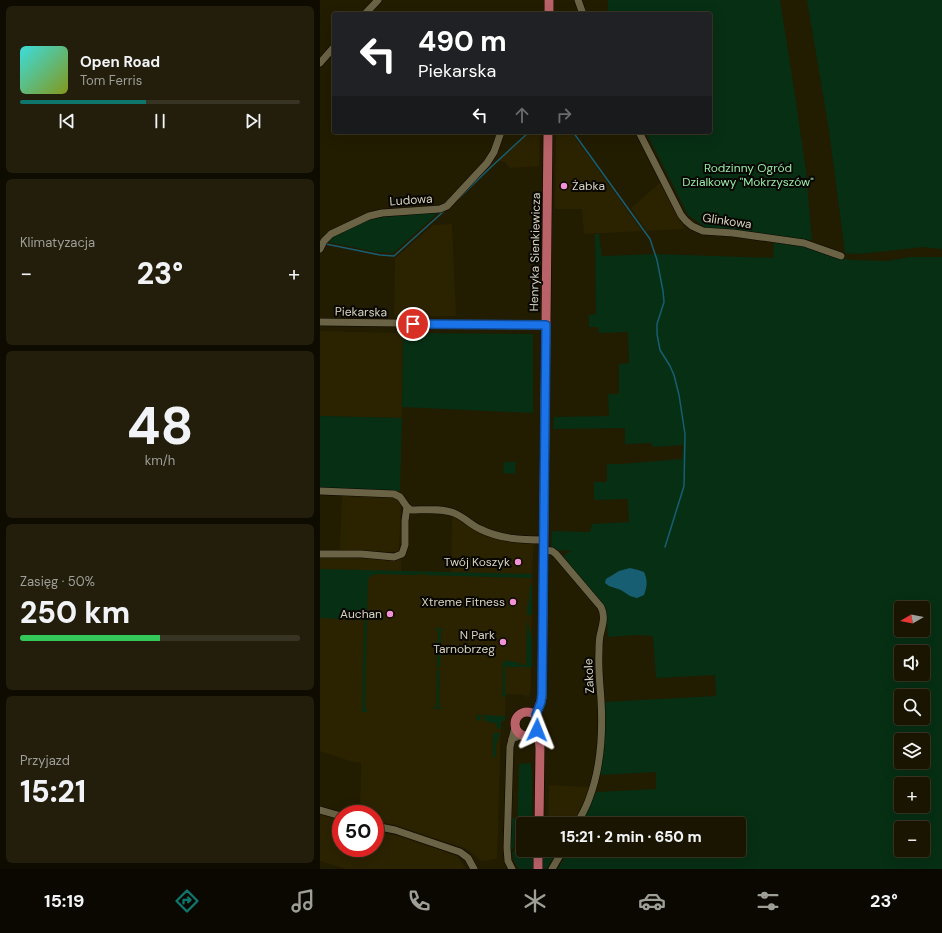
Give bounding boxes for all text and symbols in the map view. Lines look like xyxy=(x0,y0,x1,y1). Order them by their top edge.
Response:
text: 490 m xyxy=(418,23,507,60)
icon: left xyxy=(352,28,404,80)
text: Open Road xyxy=(80,52,160,72)
text: Piekarska xyxy=(418,59,496,83)
text: Tom Ferris xyxy=(80,72,142,89)
icon: left xyxy=(469,104,491,126)
icon: ahead xyxy=(511,104,533,126)
icon: right xyxy=(553,104,575,126)
icon: previous xyxy=(56,110,78,132)
icon: pause xyxy=(149,110,171,132)
icon: next xyxy=(242,110,264,132)
park label: Rodzinny Ogród Dzialkowy "Mokrzyszów" xyxy=(682,160,814,190)
place label: Żabka xyxy=(572,178,605,194)
marker: Żabka xyxy=(559,181,569,191)
street label: Ludowa xyxy=(389,191,433,209)
street label: Henryka Sienkiewicza xyxy=(526,193,544,311)
street label: Glinkowa xyxy=(701,210,753,232)
text: Klimatyzacja xyxy=(20,234,95,251)
text: 23° xyxy=(137,254,183,293)
text: − xyxy=(20,259,32,288)
text: + xyxy=(288,259,300,288)
street label: Piekarska xyxy=(335,304,387,320)
pin xyxy=(396,307,430,341)
icon: arrive xyxy=(402,313,424,335)
text: 48 xyxy=(127,392,193,460)
text: km/h xyxy=(145,452,175,469)
place label: Twój Koszyk xyxy=(444,554,510,570)
marker: Twój Koszyk xyxy=(513,557,523,567)
text: Zasięg · 50% xyxy=(20,573,95,590)
text: 250 km xyxy=(20,593,130,632)
place label: Xtreme Fitness xyxy=(422,594,505,610)
marker: Xtreme Fitness xyxy=(508,597,518,607)
north arrow xyxy=(894,601,930,637)
map controls xyxy=(894,601,930,857)
place label: Auchan xyxy=(340,606,382,622)
marker: Auchan xyxy=(385,609,395,619)
place label: N Park Tarnobrzeg xyxy=(433,627,495,657)
marker: N Park Tarnobrzeg xyxy=(498,637,508,647)
button: sound xyxy=(894,645,930,681)
street label: Zakole xyxy=(580,658,598,694)
button: search xyxy=(894,689,930,725)
position arrow xyxy=(516,709,558,751)
button: layers xyxy=(894,733,930,769)
text: Przyjazd xyxy=(20,752,70,769)
text: 15:21 xyxy=(20,772,86,811)
button: + xyxy=(894,777,930,813)
speed limit sign: 50 xyxy=(332,805,384,857)
button: − xyxy=(894,821,930,857)
text: 15:21 · 2 min · 650 m xyxy=(560,827,702,847)
icon: directions xyxy=(173,887,201,915)
icon: music xyxy=(289,887,317,915)
icon: phone xyxy=(405,887,433,915)
icon: climate xyxy=(521,887,549,915)
icon: car xyxy=(638,887,666,915)
icon: filters xyxy=(754,887,782,915)
text: 15:19 xyxy=(44,889,84,913)
text: 23° xyxy=(870,889,898,913)

